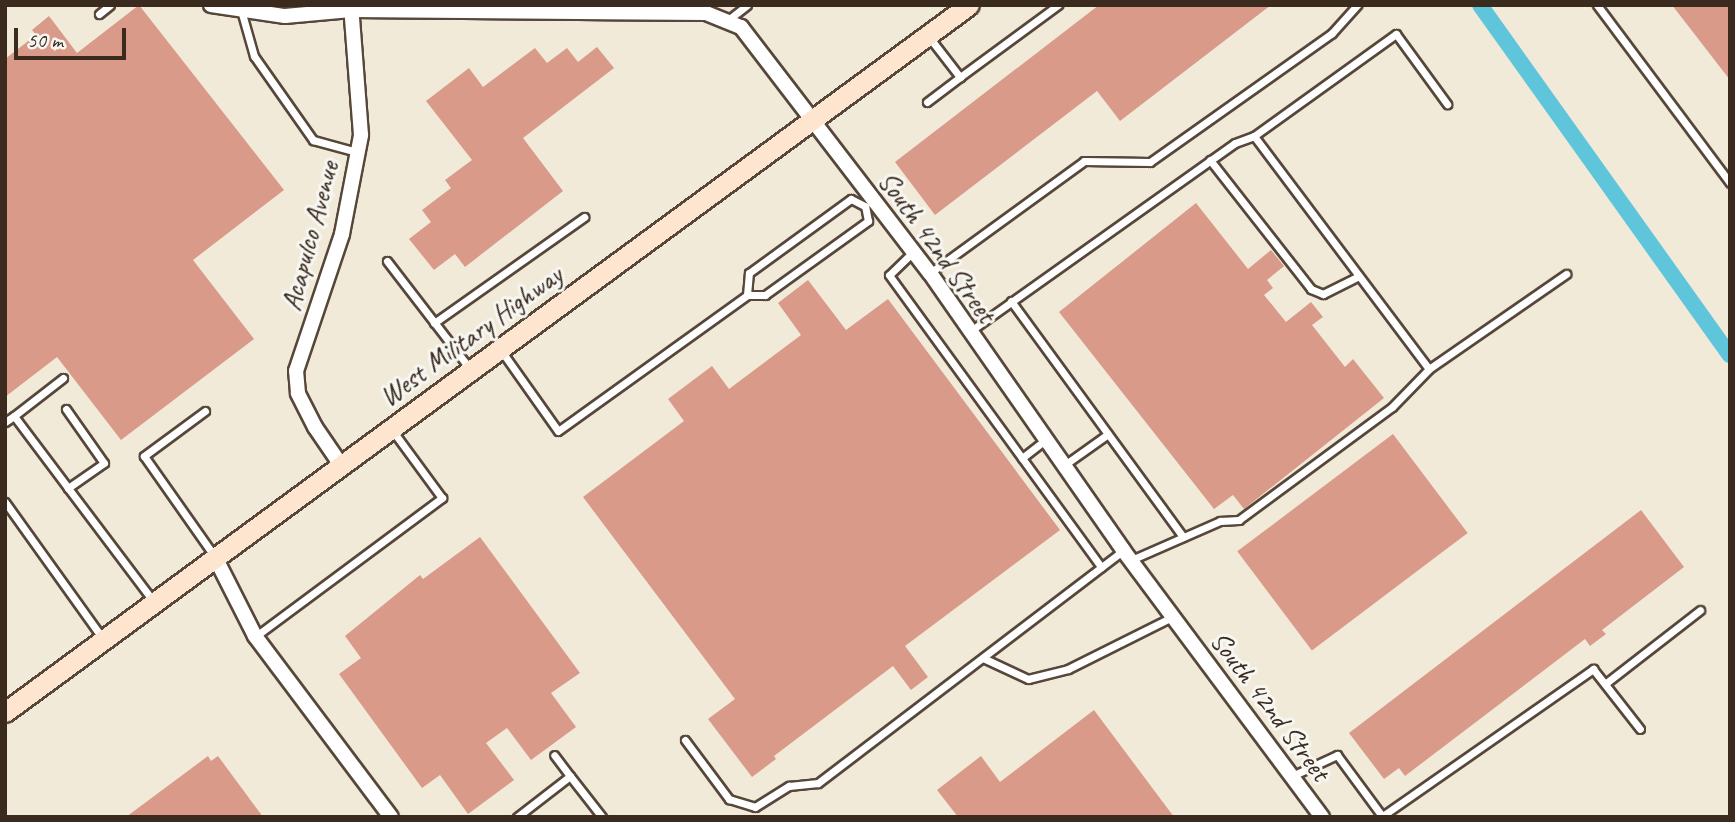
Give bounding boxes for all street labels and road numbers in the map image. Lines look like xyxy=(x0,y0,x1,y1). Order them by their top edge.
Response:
street label: Acapulco Avenue xyxy=(274,158,346,314)
street label: South 42nd Street xyxy=(871,165,1003,329)
street label: West Military Highway xyxy=(373,259,569,413)
street label: South 42nd Street xyxy=(1203,624,1337,788)

